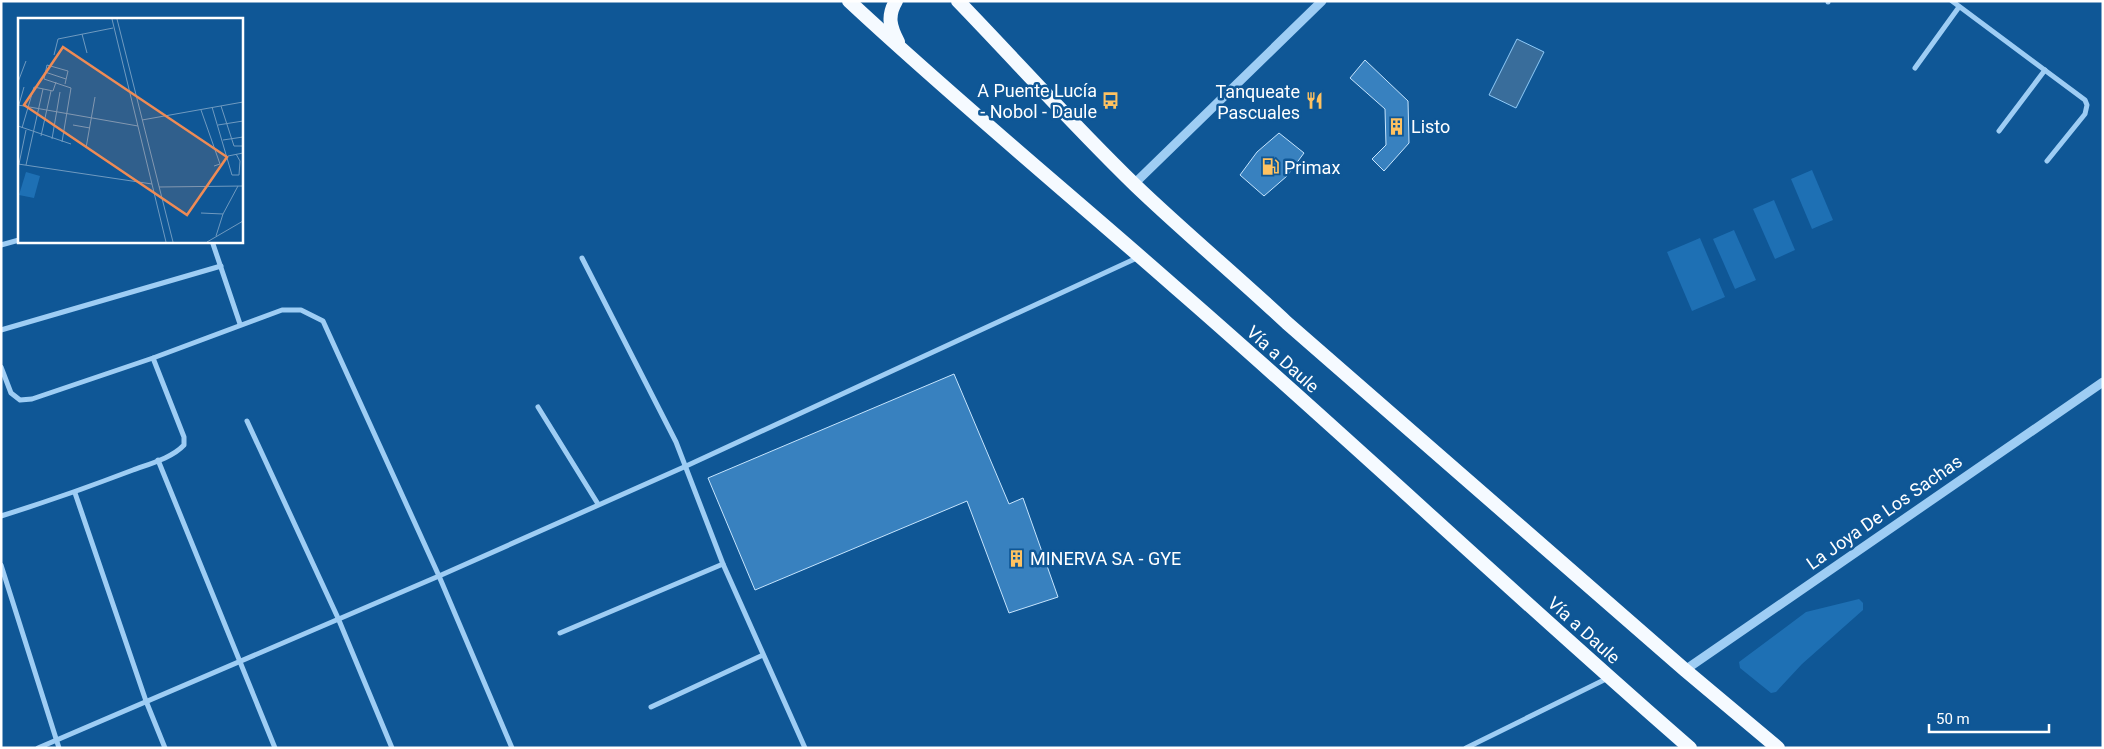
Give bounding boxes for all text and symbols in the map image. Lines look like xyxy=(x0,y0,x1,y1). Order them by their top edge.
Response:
inset map xyxy=(18,18,242,242)
place label: A Puente Lucía - Nobol - Daule xyxy=(977,80,1097,122)
place label: Tanqueate Pascuales xyxy=(1216,81,1300,123)
bus stop icon: A Puente Lucía - Nobol - Daule xyxy=(1101,90,1121,110)
restaurant icon: Tanqueate Pascuales xyxy=(1304,91,1324,111)
building icon: Listo xyxy=(1387,116,1407,136)
place label: Listo xyxy=(1411,116,1450,137)
fuel station icon: Primax xyxy=(1260,157,1280,177)
place label: Primax xyxy=(1284,157,1340,178)
street label: Vía a Daule xyxy=(1243,321,1323,397)
street label: La Joya De Los Sachas xyxy=(1802,450,1966,574)
building icon: MINERVA SA - GYE xyxy=(1006,548,1026,568)
place label: MINERVA SA - GYE xyxy=(1030,548,1181,569)
street label: Vía a Daule xyxy=(1544,592,1624,668)
scale bar xyxy=(1929,702,2049,734)
text: 50 m xyxy=(1936,710,1970,728)

